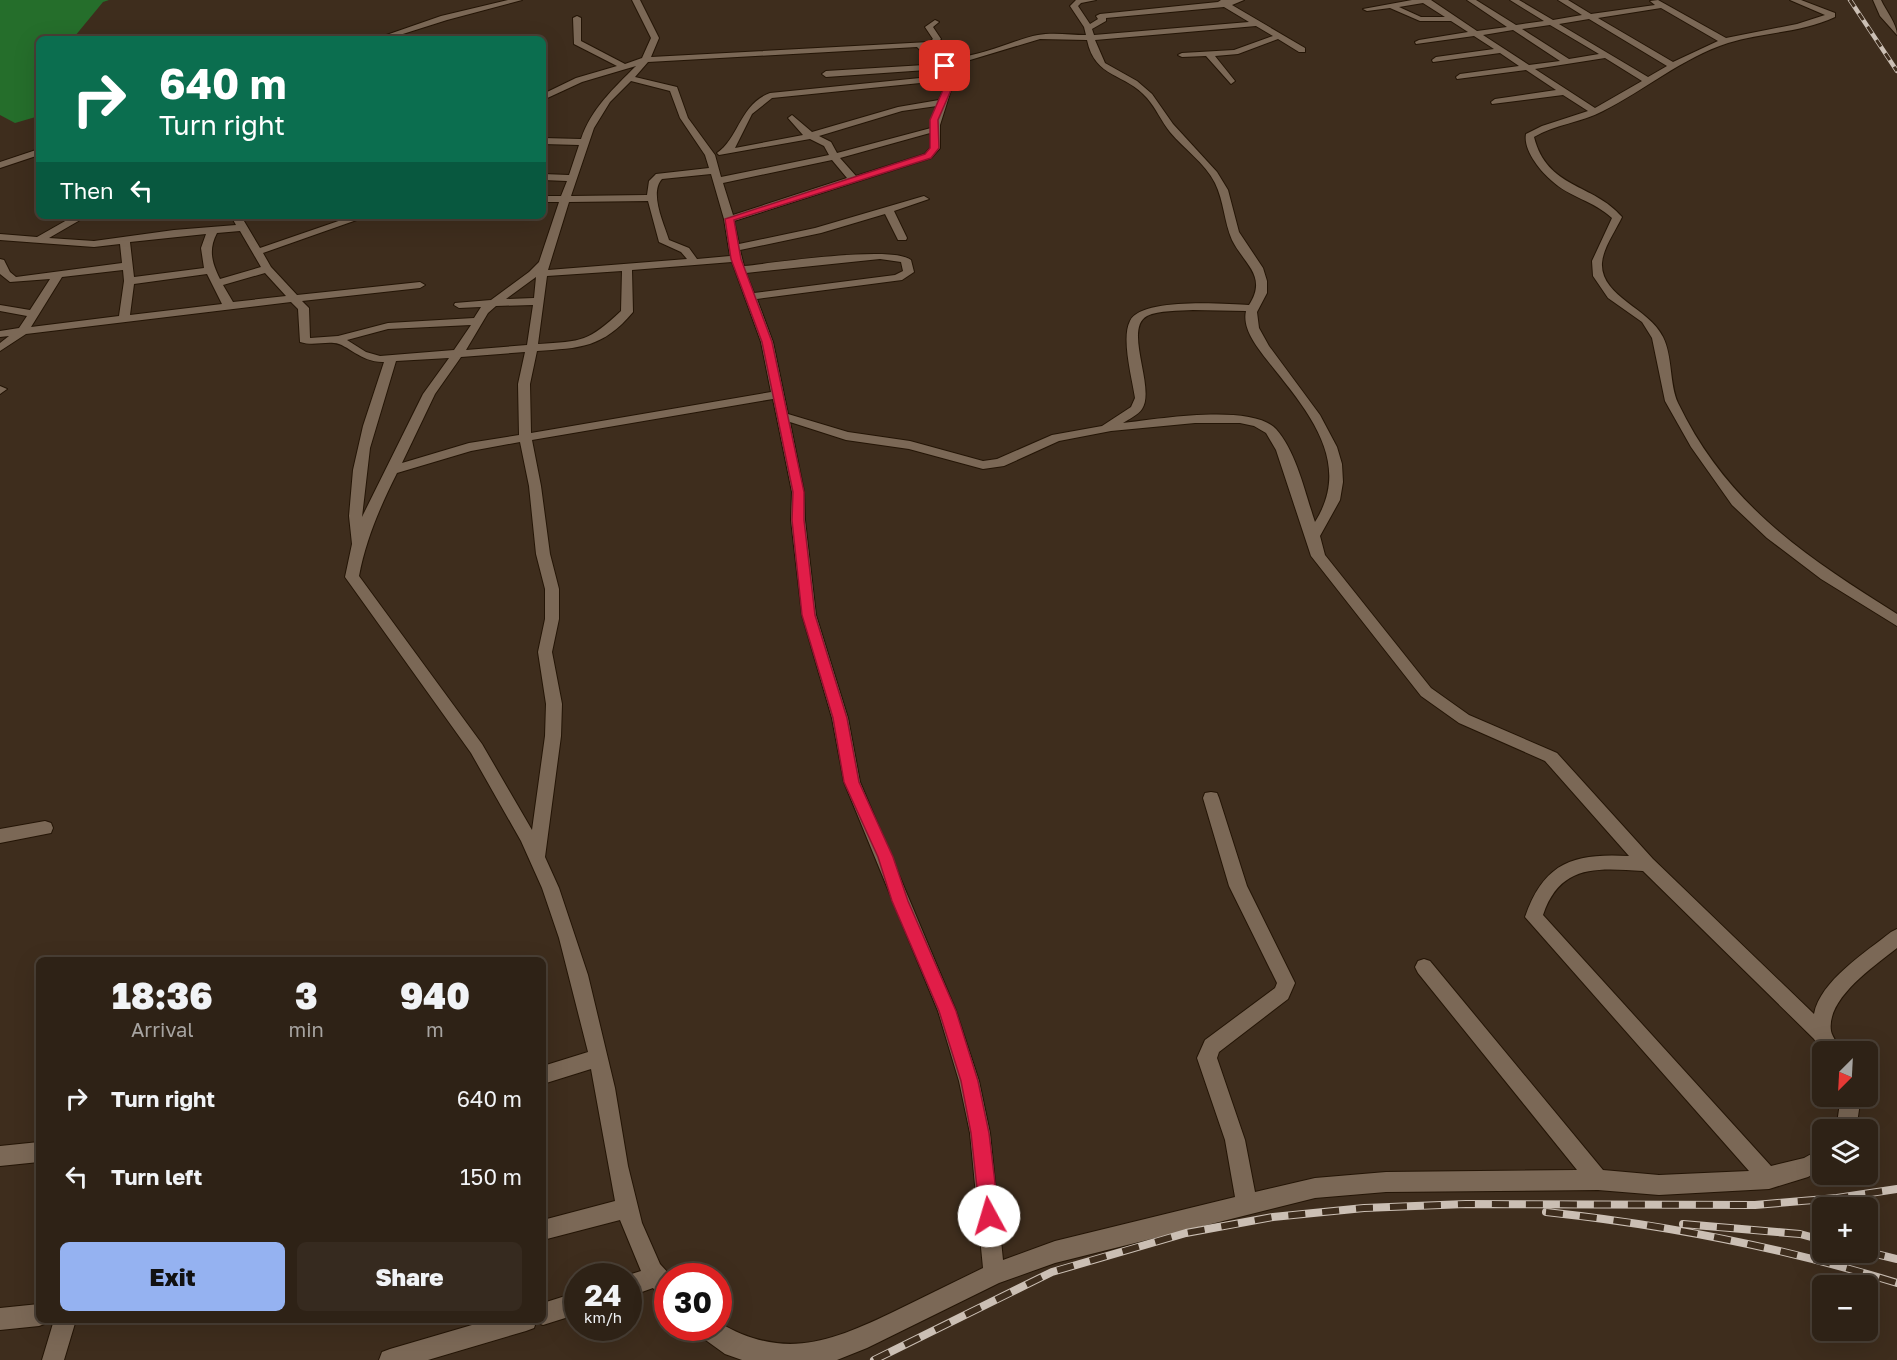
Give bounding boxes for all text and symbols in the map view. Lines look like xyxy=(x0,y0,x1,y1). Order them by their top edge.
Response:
pin xyxy=(919,40,970,91)
icon: arrive xyxy=(928,49,961,82)
text: 640 m xyxy=(159,58,286,108)
icon: right xyxy=(60,60,138,138)
text: Turn right xyxy=(159,109,285,141)
icon: left xyxy=(125,174,158,207)
text: Then xyxy=(60,177,113,204)
text: 18:36 xyxy=(112,974,213,1017)
text: 3 xyxy=(295,974,318,1017)
text: 940 xyxy=(400,974,470,1017)
text: Arrival xyxy=(131,1017,194,1041)
text: min xyxy=(289,1017,324,1041)
text: m xyxy=(426,1017,444,1041)
north arrow xyxy=(1812,1041,1878,1107)
map controls xyxy=(1812,1041,1878,1341)
icon: right xyxy=(60,1082,93,1115)
text: Turn right xyxy=(111,1085,215,1112)
text: 640 m xyxy=(457,1085,522,1112)
button: layers xyxy=(1812,1119,1878,1185)
icon: left xyxy=(60,1160,93,1193)
text: Turn left xyxy=(111,1163,202,1190)
text: 150 m xyxy=(460,1163,522,1190)
position arrow xyxy=(957,1184,1021,1248)
button: + xyxy=(1812,1197,1878,1263)
button: Exit xyxy=(60,1242,285,1311)
button: Share xyxy=(297,1242,522,1311)
speed limit sign: 30 xyxy=(654,1263,732,1341)
button: − xyxy=(1812,1275,1878,1341)
text: 24 xyxy=(584,1277,622,1313)
text: km/h xyxy=(584,1308,622,1326)

